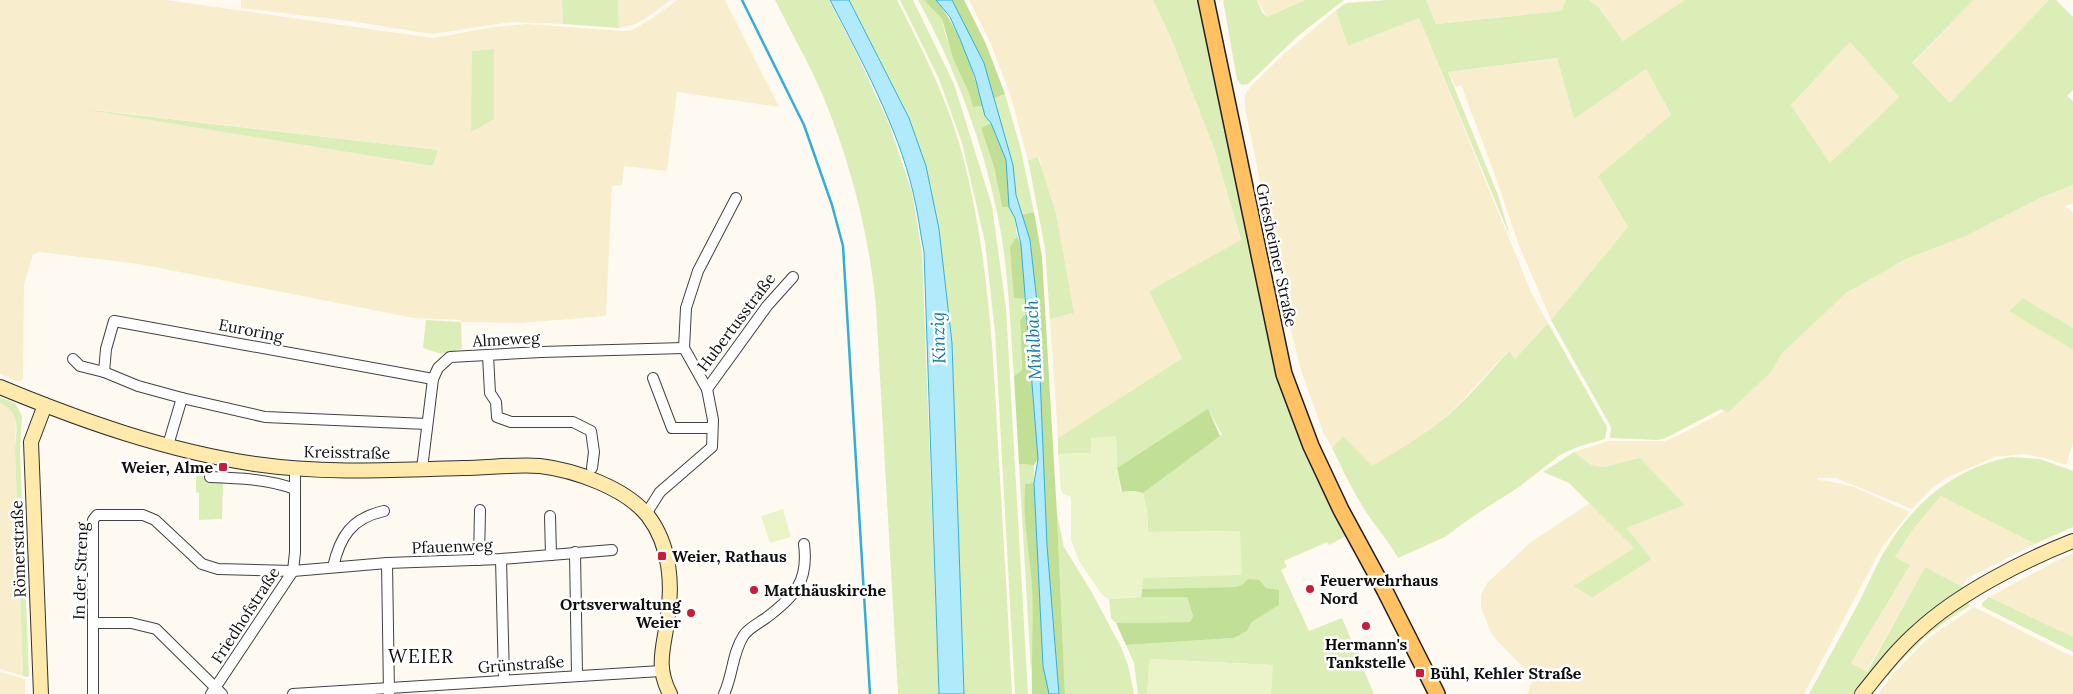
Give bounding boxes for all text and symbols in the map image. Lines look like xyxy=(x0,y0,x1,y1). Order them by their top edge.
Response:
street label: Griesheimer Straße xyxy=(1252,181,1302,329)
street label: Hubertusstraße xyxy=(692,269,780,375)
water label: Mühlbach xyxy=(1019,299,1047,381)
water label: Kinzig xyxy=(926,312,950,364)
street label: Euroring xyxy=(217,314,286,346)
street label: Almeweg xyxy=(471,327,541,351)
street label: Kreisstraße xyxy=(304,441,391,463)
place label: Weier, Alme xyxy=(121,457,213,477)
marker: Weier, Alme xyxy=(217,461,229,473)
street label: Römerstraße xyxy=(6,500,30,598)
street label: In der Streng xyxy=(68,521,92,620)
street label: Pfauenweg xyxy=(411,535,494,557)
place label: Weier, Rathaus xyxy=(672,546,787,566)
marker: Weier, Rathaus xyxy=(656,550,668,562)
street label: Friedhofstraße xyxy=(206,563,284,667)
place label: Feuerwehrhaus Nord xyxy=(1320,570,1438,608)
place label: Matthäuskirche xyxy=(764,580,886,600)
marker: Feuerwehrhaus Nord xyxy=(1304,583,1316,595)
marker: Matthäuskirche xyxy=(748,584,760,596)
place label: Ortsverwaltung Weier xyxy=(560,594,682,632)
marker: Ortsverwaltung Weier xyxy=(685,607,697,619)
marker: Hermann's Tankstelle xyxy=(1360,620,1372,632)
place label: Hermann's Tankstelle xyxy=(1325,634,1407,672)
district label: WEIER xyxy=(388,644,454,668)
street label: Grünstraße xyxy=(477,651,565,677)
place label: Bühl, Kehler Straße xyxy=(1430,663,1582,683)
marker: Bühl, Kehler Straße xyxy=(1414,667,1426,679)

